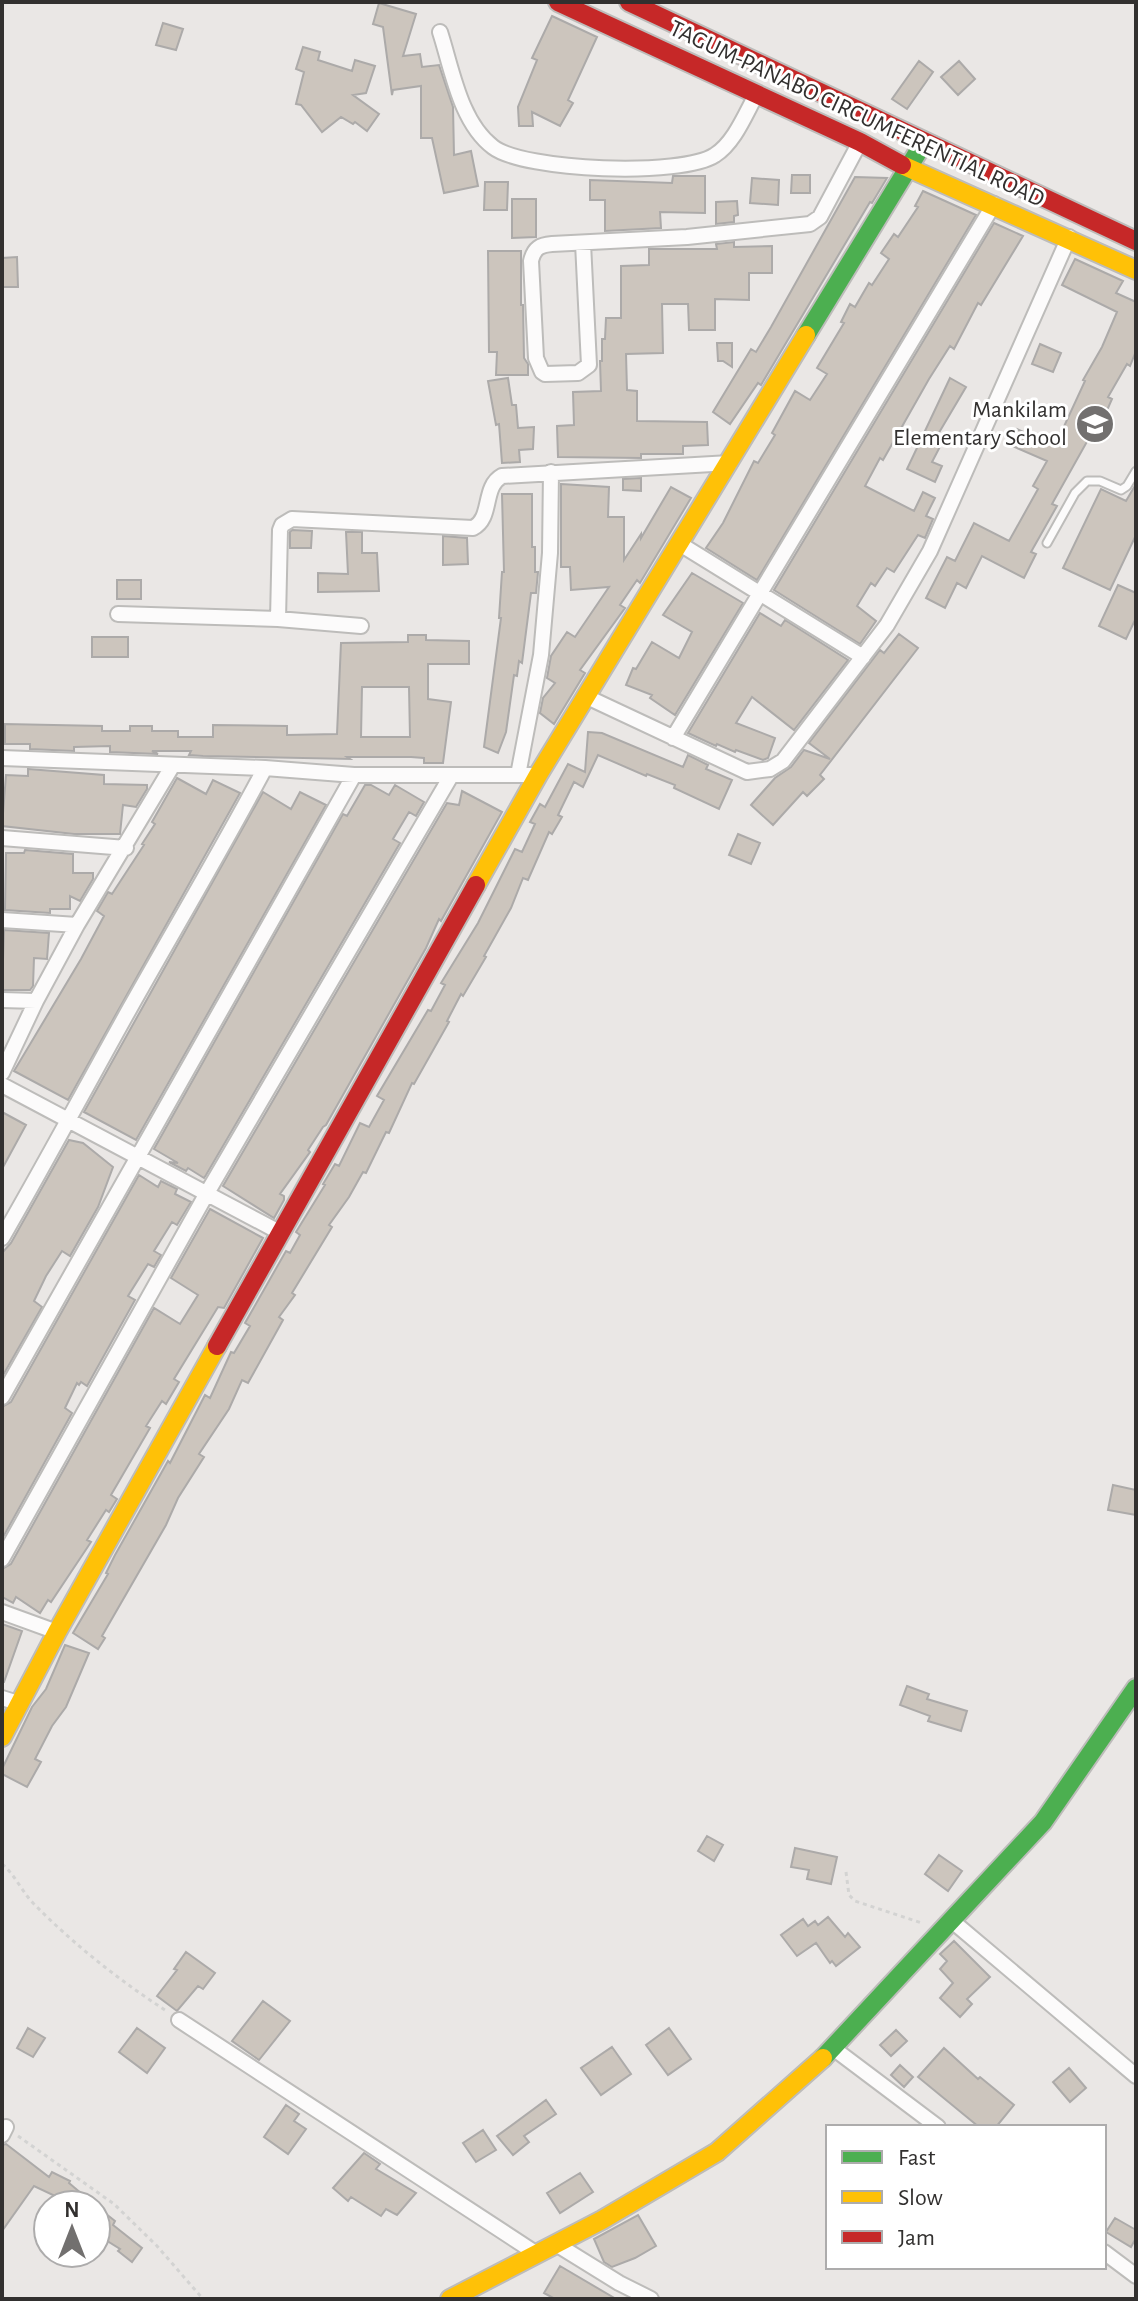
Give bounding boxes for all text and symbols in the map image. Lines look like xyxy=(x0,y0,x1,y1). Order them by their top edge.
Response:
street label: TAGUM-PANABO CIRCUMFERENTIAL ROAD xyxy=(666,16,1048,212)
place label: Mankilam Elementary School xyxy=(893,398,1067,450)
school or university icon: Mankilam Elementary School xyxy=(1074,403,1116,445)
legend xyxy=(826,2125,1106,2269)
text: Fast xyxy=(898,2146,936,2170)
text: Slow xyxy=(898,2186,943,2210)
north arrow xyxy=(32,2189,112,2269)
text: N xyxy=(64,2199,80,2221)
text: Jam xyxy=(898,2226,935,2250)

